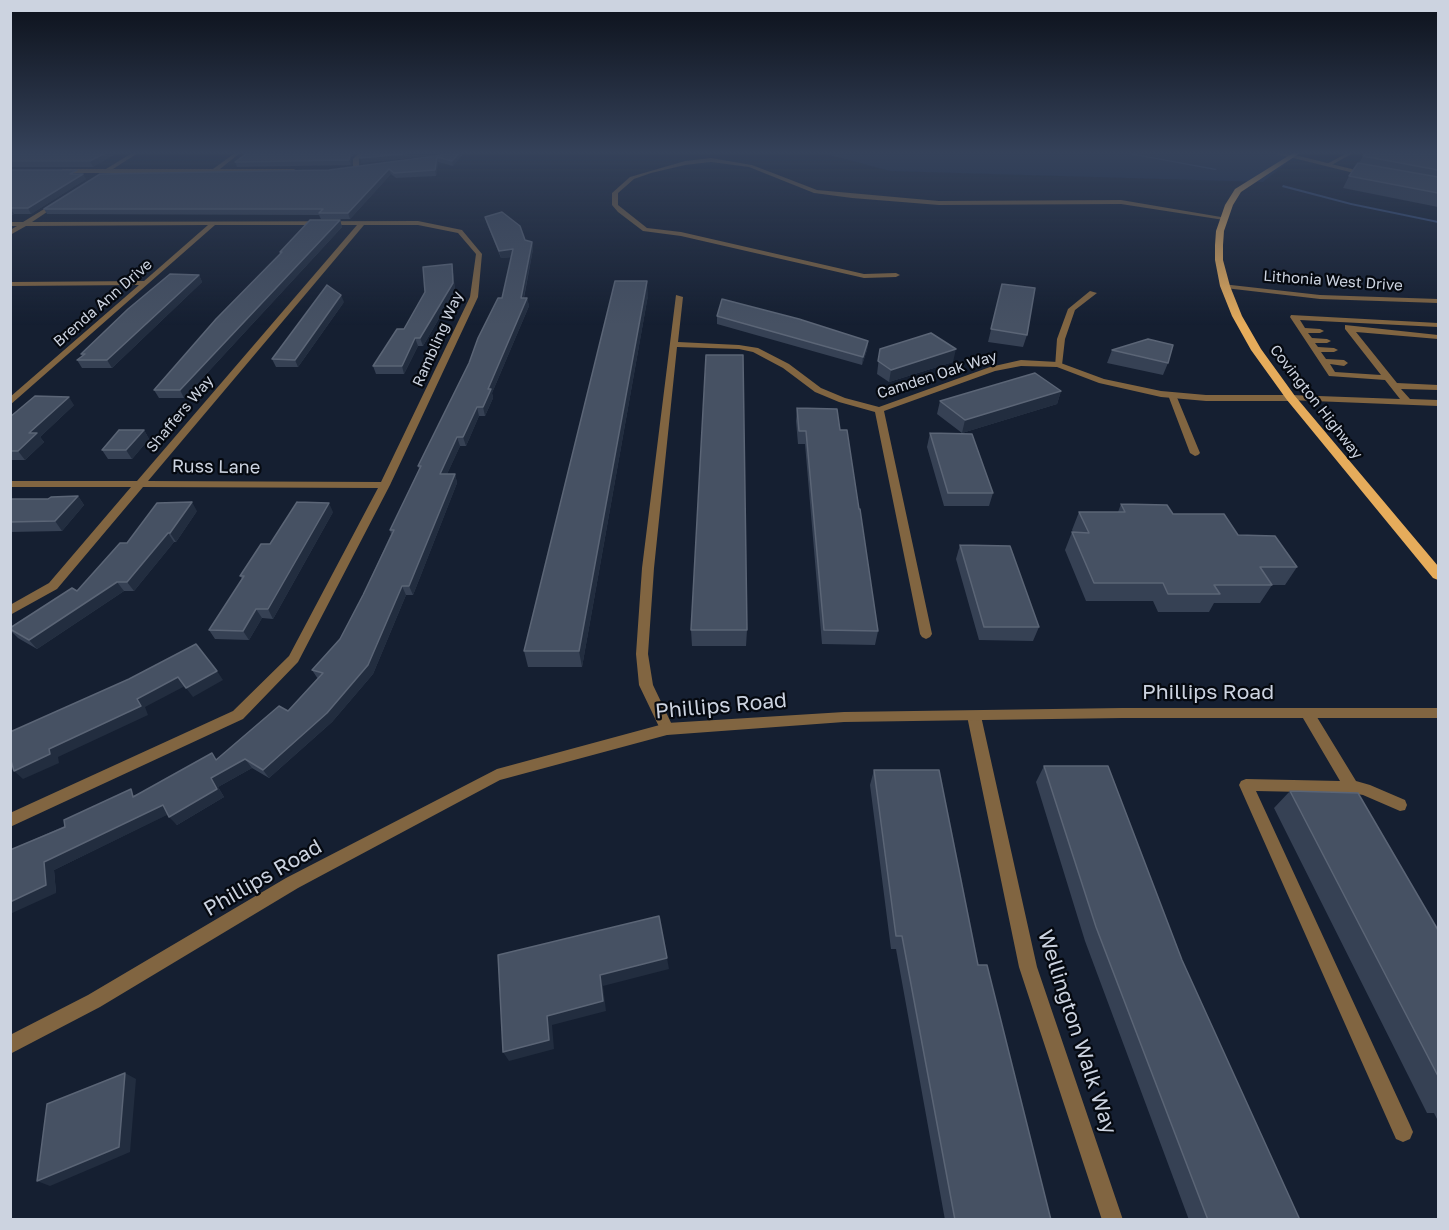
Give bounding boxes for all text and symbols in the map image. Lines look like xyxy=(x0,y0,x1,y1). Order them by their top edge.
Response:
street label: Brenda Ann Drive xyxy=(50,255,156,351)
street label: Lithonia West Drive xyxy=(1263,267,1403,295)
street label: Rambling Way xyxy=(409,289,467,389)
street label: Covington Highway xyxy=(1266,341,1366,463)
street label: Camden Oak Way xyxy=(875,347,999,403)
street label: Shaffers Way xyxy=(143,372,217,456)
street label: Russ Lane xyxy=(172,455,260,479)
street label: Phillips Road xyxy=(1142,679,1274,705)
street label: Phillips Road xyxy=(654,688,788,724)
street label: Phillips Road xyxy=(199,834,327,922)
street label: Wellington Walk Way xyxy=(1032,927,1122,1137)

